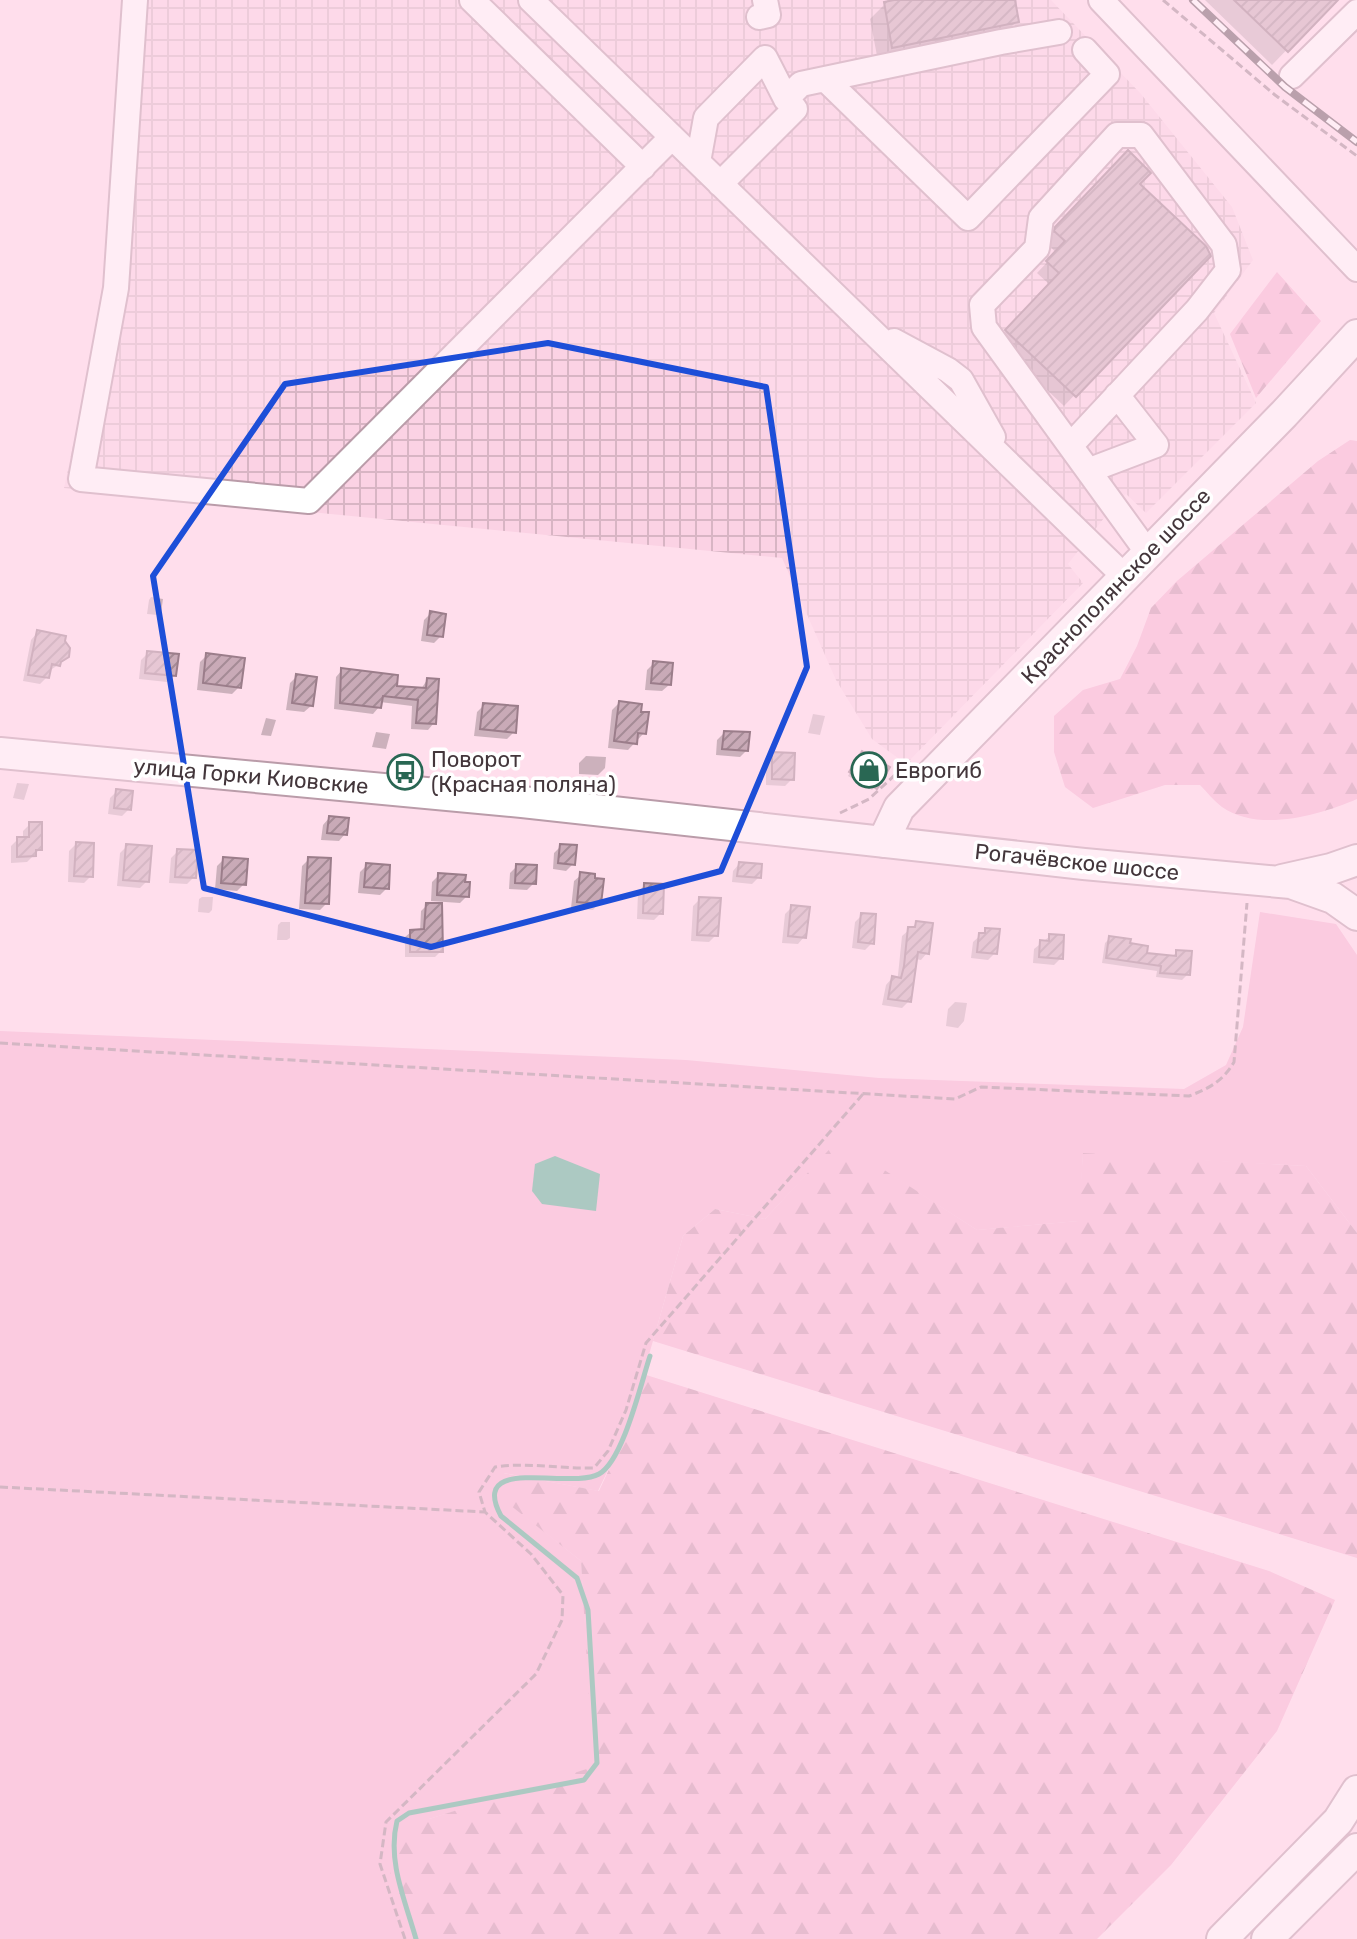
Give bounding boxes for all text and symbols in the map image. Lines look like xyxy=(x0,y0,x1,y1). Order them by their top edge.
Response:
street label: Краснополянское шоссе xyxy=(1015,483,1217,689)
place label: Поворот (Красная поляна) xyxy=(431,746,616,798)
shop icon: Еврогиб xyxy=(850,751,888,789)
street label: улица Горки Киовские xyxy=(132,752,370,800)
bus stop icon: Поворот (Красная поляна) xyxy=(386,753,424,791)
place label: Еврогиб xyxy=(895,757,982,784)
street label: Рогачёвское шоссе xyxy=(973,838,1181,886)

